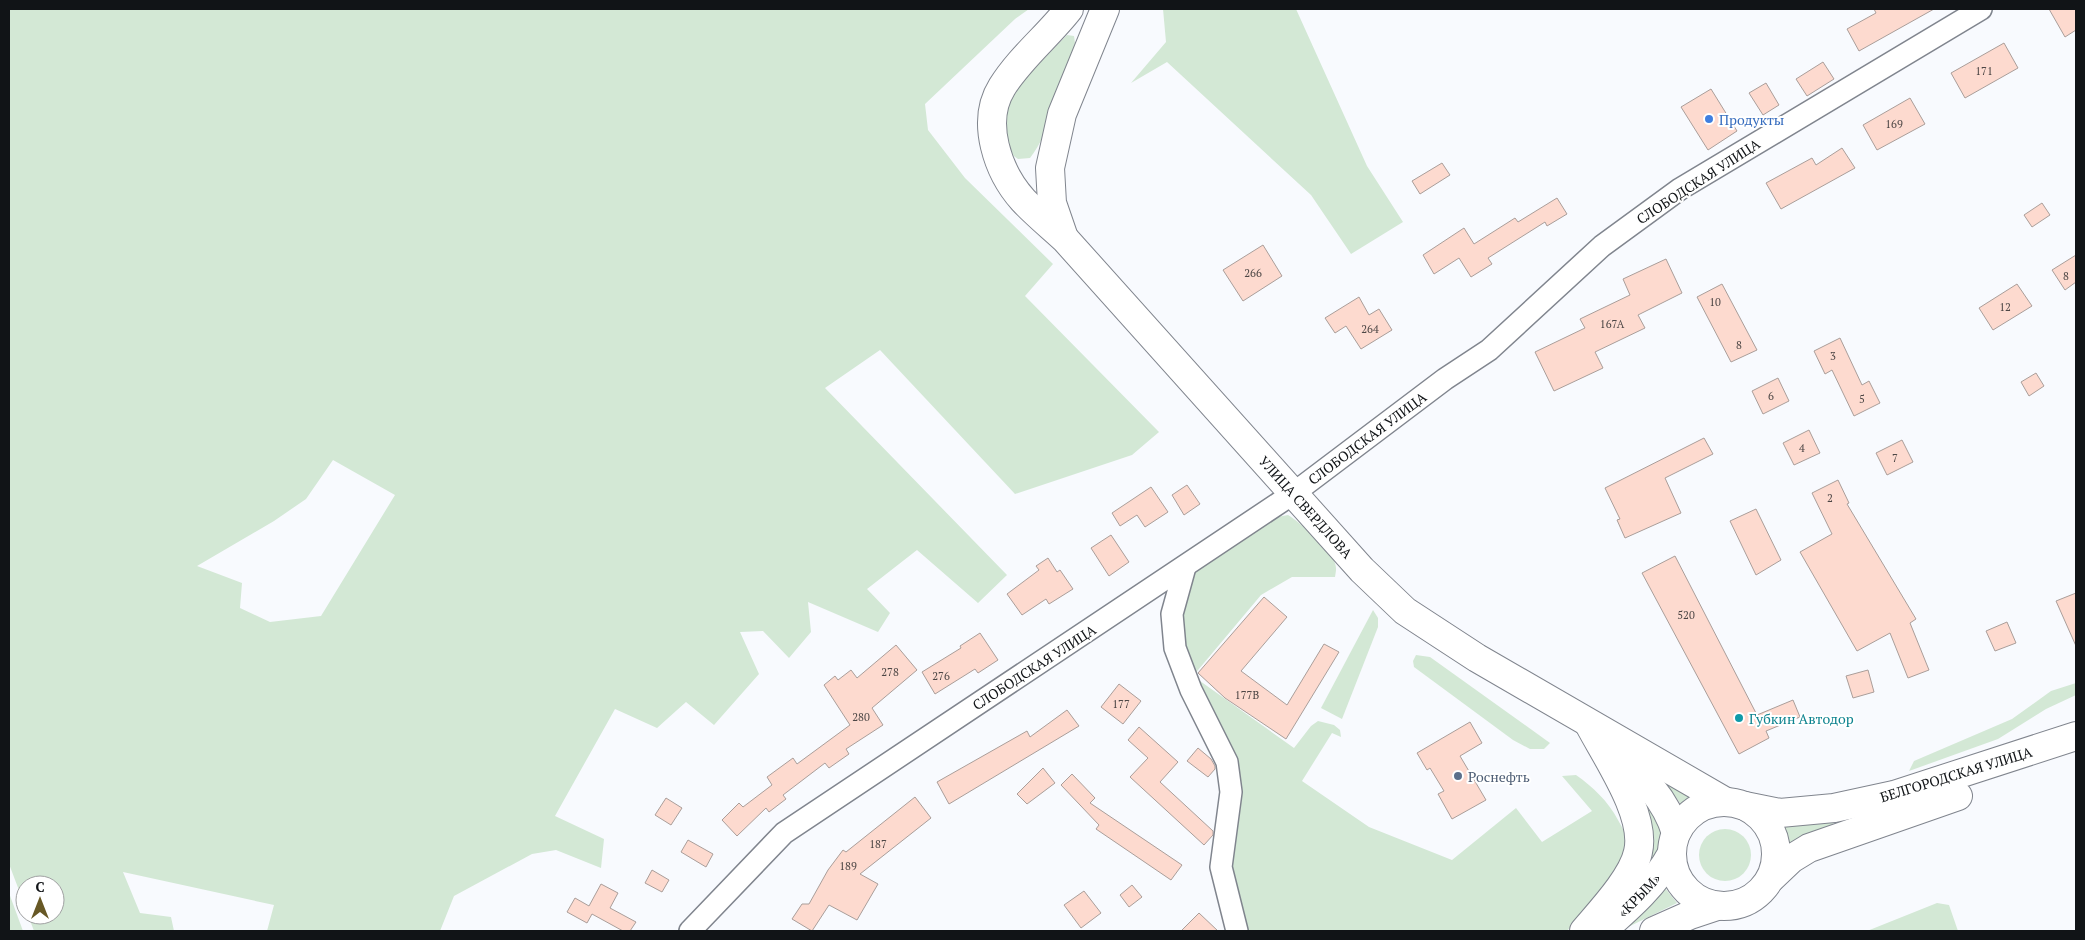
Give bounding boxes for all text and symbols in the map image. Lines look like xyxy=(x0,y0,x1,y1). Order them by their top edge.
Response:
house number: 171 xyxy=(1975,64,1993,78)
place label: Продукты xyxy=(1719,110,1784,129)
marker: Продукты xyxy=(1703,113,1715,125)
house number: 169 xyxy=(1885,117,1903,131)
street label: СЛОБОДСКАЯ УЛИЦА xyxy=(1633,134,1764,228)
house number: 266 xyxy=(1244,266,1262,280)
house number: 8 xyxy=(2063,269,2069,283)
house number: 10 xyxy=(1709,295,1721,309)
house number: 12 xyxy=(1999,300,2011,314)
house number: 167А xyxy=(1600,317,1625,331)
house number: 264 xyxy=(1361,322,1379,336)
house number: 8 xyxy=(1736,338,1742,352)
house number: 3 xyxy=(1830,349,1836,363)
street label: СЛОБОДСКАЯ УЛИЦА xyxy=(1304,387,1430,489)
house number: 6 xyxy=(1768,389,1774,403)
house number: 5 xyxy=(1859,392,1865,406)
house number: 4 xyxy=(1799,441,1805,455)
house number: 7 xyxy=(1892,451,1898,465)
street label: УЛИЦА СВЕРДЛОВА xyxy=(1255,452,1357,563)
house number: 2 xyxy=(1827,491,1833,505)
house number: 520 xyxy=(1677,608,1695,622)
street label: СЛОБОДСКАЯ УЛИЦА xyxy=(969,620,1100,714)
house number: 278 xyxy=(881,665,899,679)
house number: 276 xyxy=(932,669,950,683)
house number: 177В xyxy=(1235,688,1259,702)
house number: 177 xyxy=(1112,697,1130,711)
place label: Губкин Автодор xyxy=(1749,709,1854,728)
house number: 280 xyxy=(852,710,870,724)
marker: Губкин Автодор xyxy=(1733,712,1745,724)
street label: БЕЛГОРОДСКАЯ УЛИЦА xyxy=(1878,742,2035,806)
place label: Роснефть xyxy=(1468,767,1530,786)
marker: Роснефть xyxy=(1452,770,1464,782)
house number: 187 xyxy=(869,837,887,851)
house number: 189 xyxy=(839,859,857,873)
street label: «КРЫМ» xyxy=(1613,868,1665,921)
north arrow xyxy=(15,875,65,925)
text: С xyxy=(35,877,45,896)

